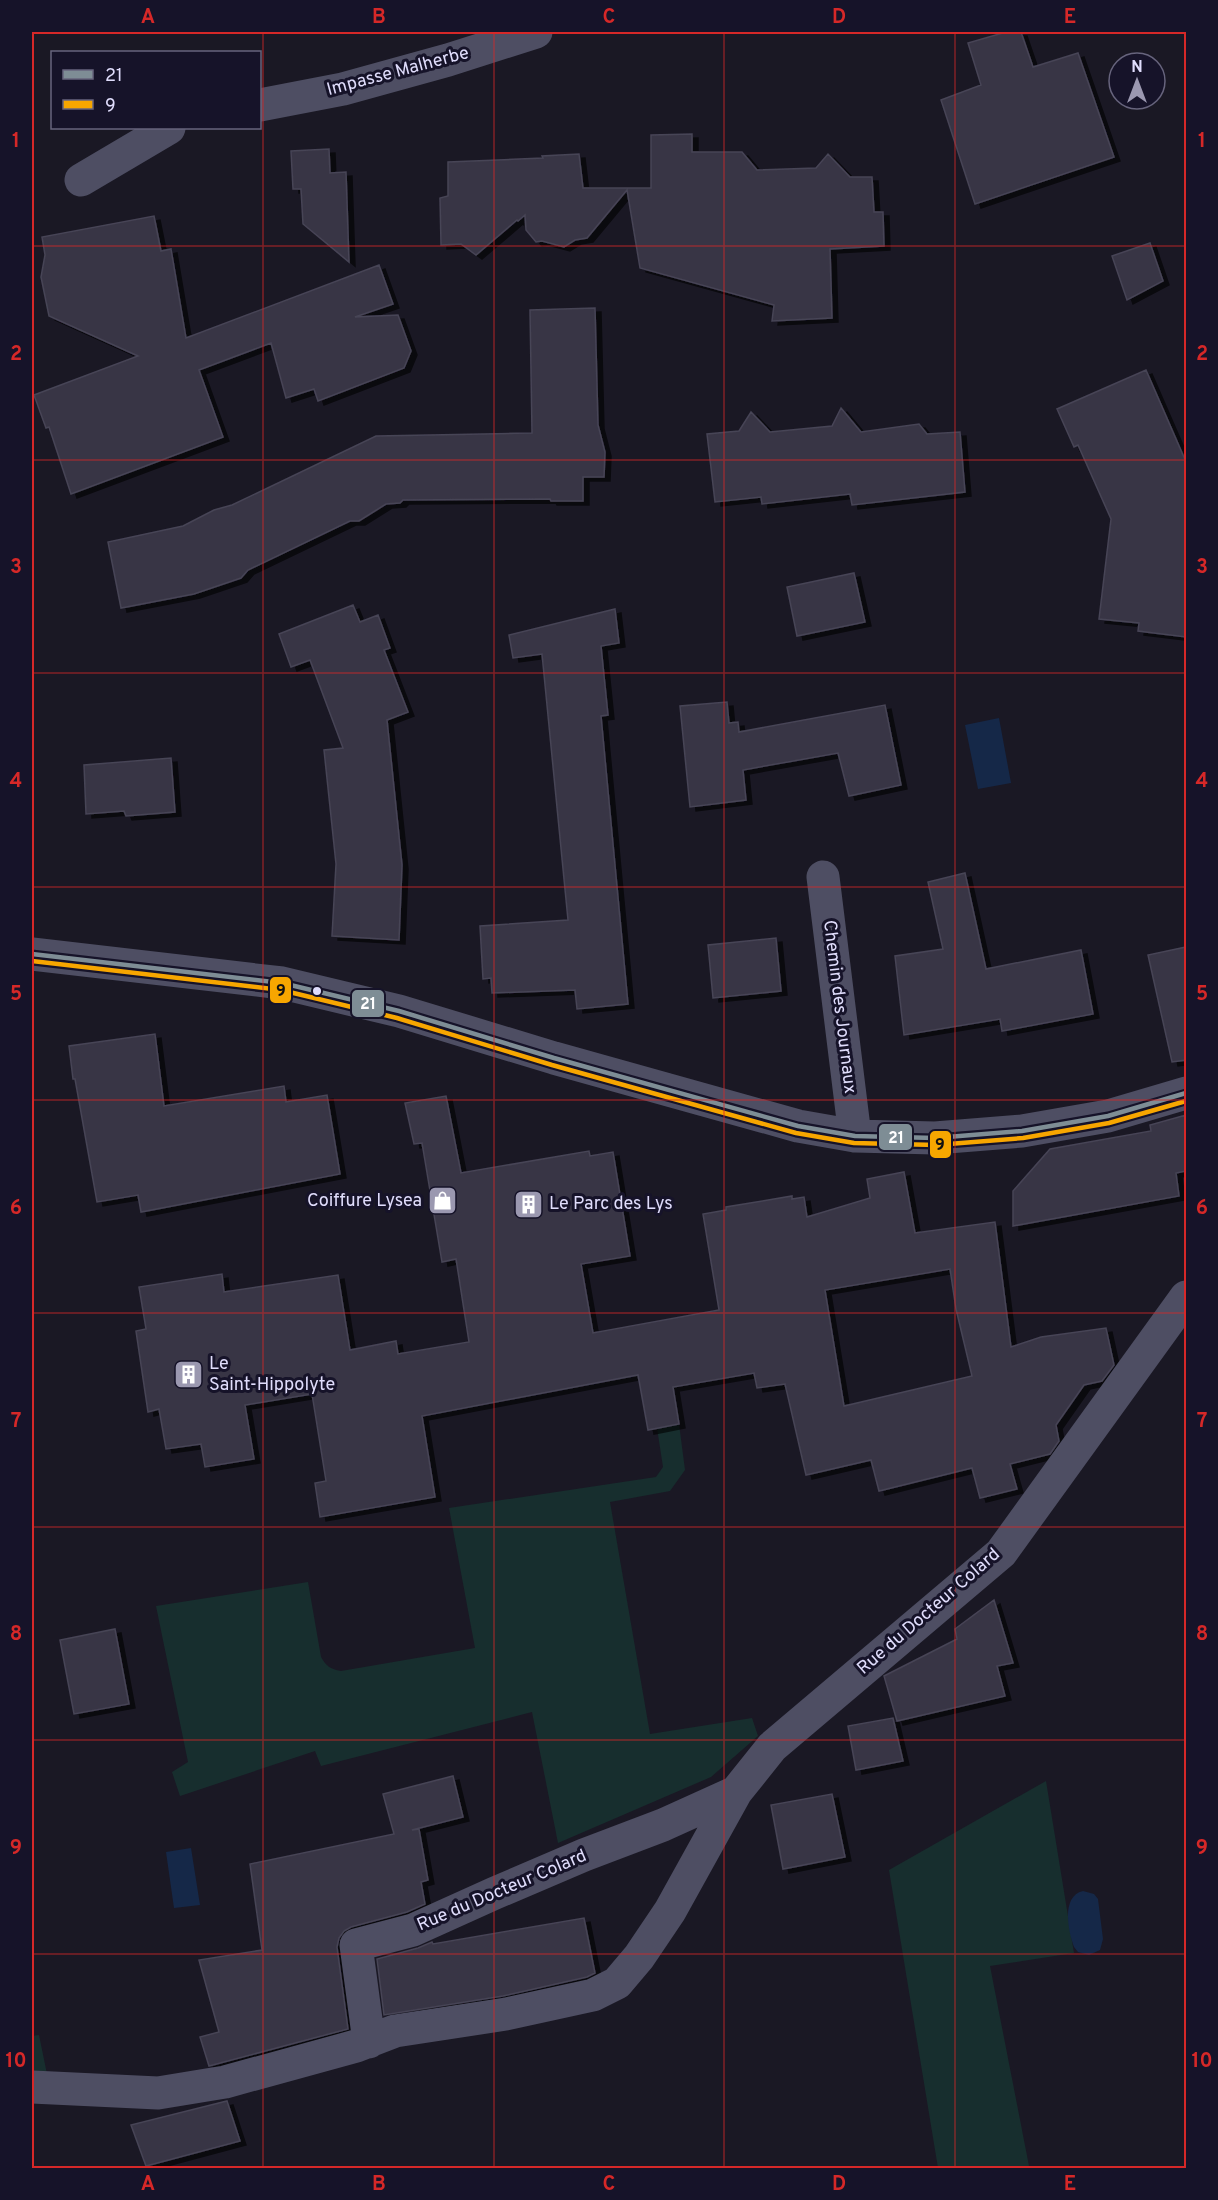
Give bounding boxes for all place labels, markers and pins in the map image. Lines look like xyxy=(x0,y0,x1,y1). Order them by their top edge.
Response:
unlabelled marker xyxy=(311,985,323,997)
shop icon: Coiffure Lysea xyxy=(427,1185,459,1217)
building icon: Le Parc des Lys xyxy=(512,1188,544,1220)
place label: Coiffure Lysea xyxy=(307,1190,422,1213)
place label: Le Parc des Lys xyxy=(549,1193,673,1216)
place label: Le Saint-Hippolyte xyxy=(209,1353,335,1397)
building icon: Le Saint-Hippolyte xyxy=(172,1358,204,1390)

